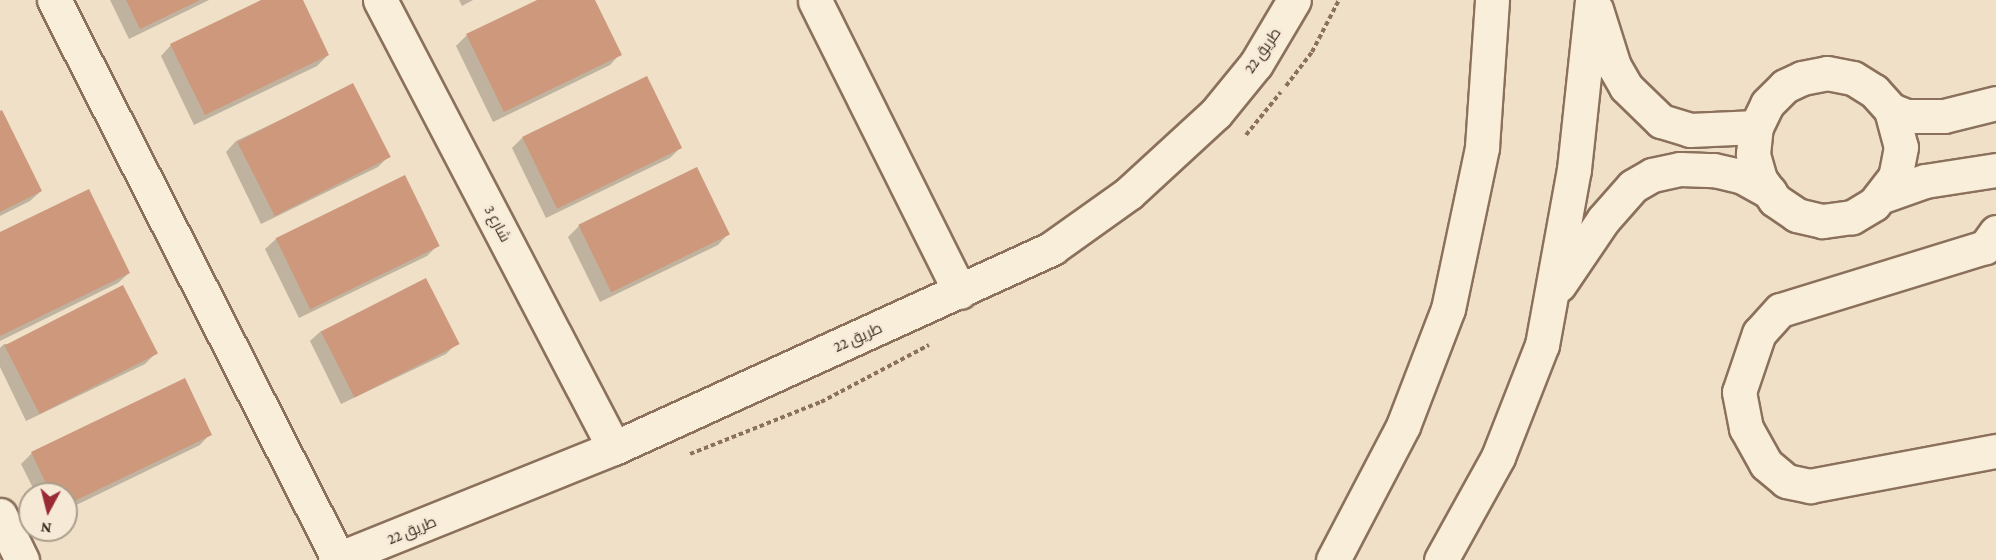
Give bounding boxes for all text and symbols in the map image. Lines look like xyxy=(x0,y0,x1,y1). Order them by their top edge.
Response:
street label: طريق 22 xyxy=(1241,25,1285,77)
street label: شارع 3 xyxy=(480,203,514,245)
street label: طريق 22 xyxy=(831,319,885,357)
north arrow xyxy=(18,482,78,542)
street label: طريق 22 xyxy=(385,513,439,549)
text: N xyxy=(40,519,52,537)

